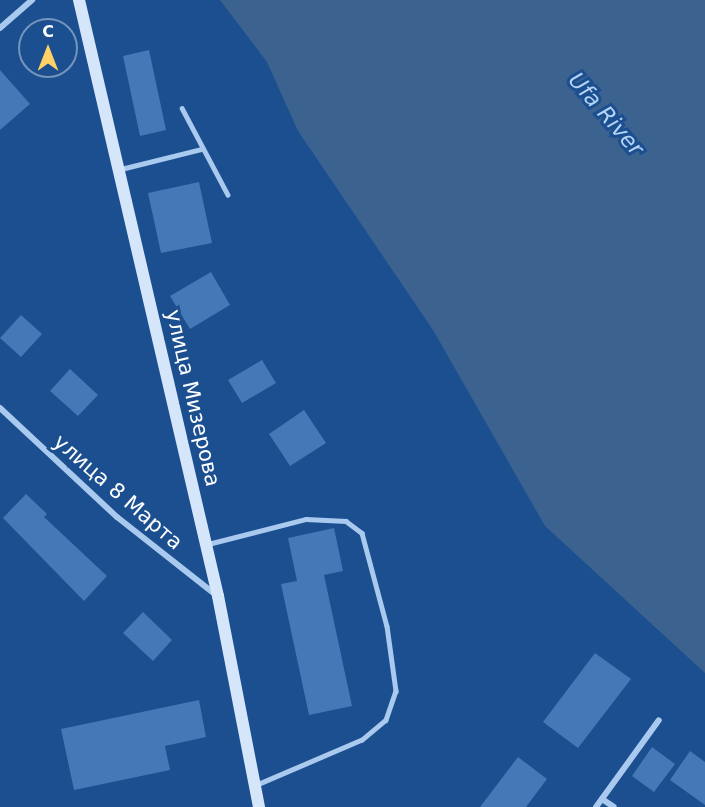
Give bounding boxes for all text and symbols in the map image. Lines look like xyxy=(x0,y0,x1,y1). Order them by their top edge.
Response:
north arrow xyxy=(18,18,78,78)
text: С xyxy=(42,22,54,41)
water label: Ufa River xyxy=(563,67,649,161)
street label: улица Мизерова xyxy=(160,307,226,489)
street label: улица 8 Марта xyxy=(48,429,188,555)

